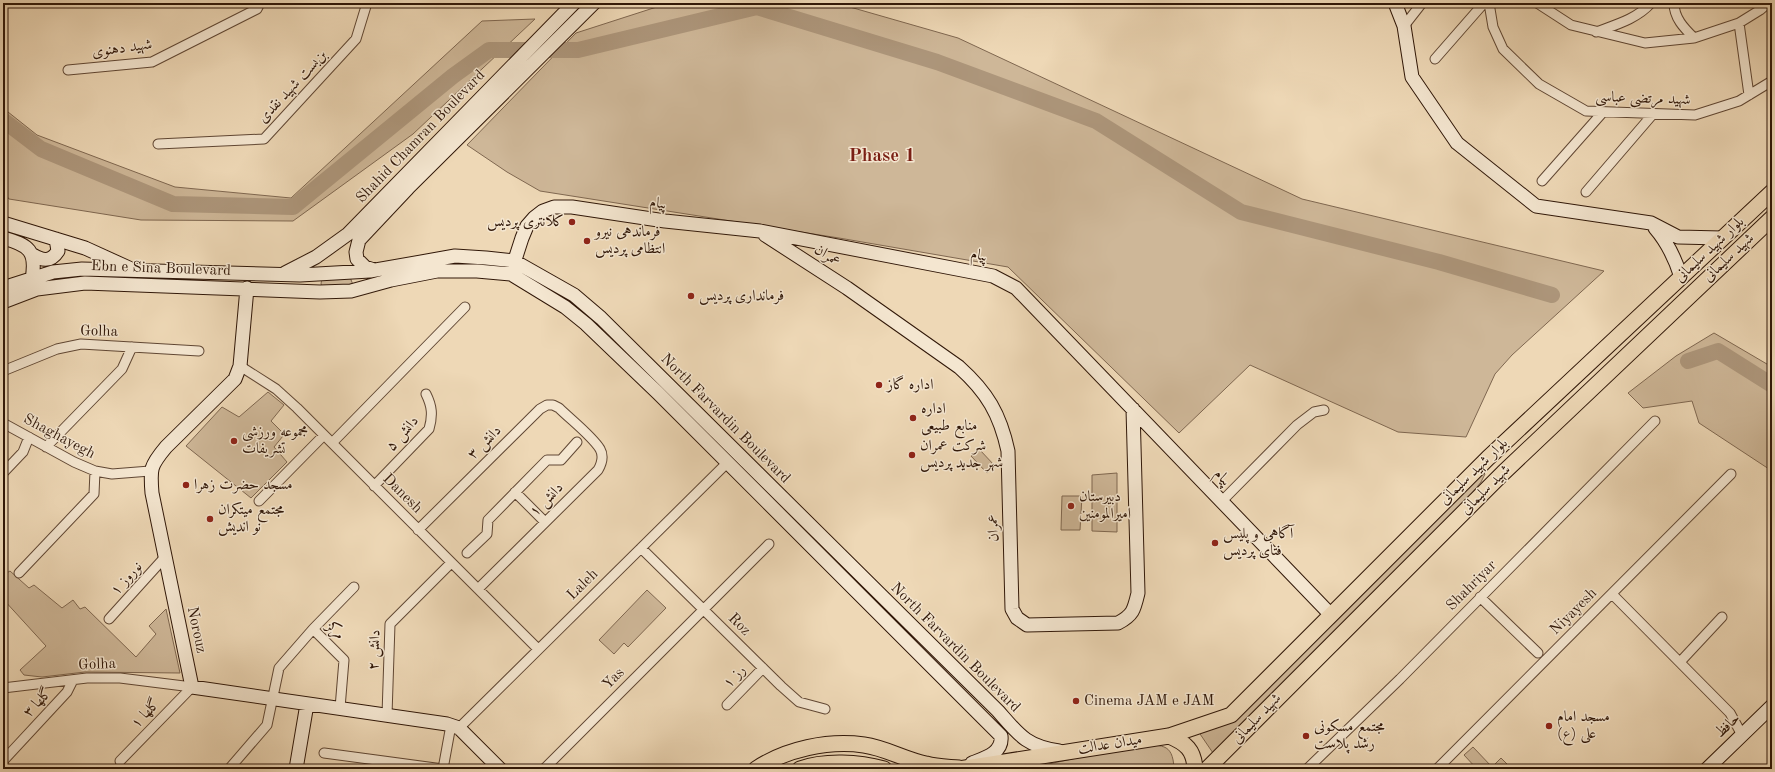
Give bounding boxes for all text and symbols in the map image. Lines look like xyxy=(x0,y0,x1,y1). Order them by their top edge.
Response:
street label: شهید دهنوی xyxy=(91,37,153,62)
street label: بن‌بست شهید نقدی xyxy=(256,48,331,127)
street label: Shahid Chamran Boulevard xyxy=(354,68,488,206)
street label: شهید مرتضی عباسی xyxy=(1595,90,1691,110)
district label: Phase 1 xyxy=(848,147,916,166)
street label: پیام xyxy=(648,195,668,217)
street label: بلوار شهید سلیمانی xyxy=(1672,213,1748,287)
place label: کلانتری پردیس xyxy=(487,214,564,231)
marker: کلانتری پردیس xyxy=(567,217,577,227)
place label: فرماندهی نیرو انتظامی پردیس xyxy=(593,225,665,258)
street label: شهید سلیمانی xyxy=(1700,230,1758,286)
marker: فرماندهی نیرو انتظامی پردیس xyxy=(582,236,592,246)
street label: عمران xyxy=(811,242,843,271)
street label: پیام xyxy=(968,247,989,269)
street label: Ebn e Sina Boulevard xyxy=(91,259,231,279)
place label: فرمانداری پردیس xyxy=(699,289,784,305)
marker: فرمانداری پردیس xyxy=(686,291,696,301)
street label: Golha xyxy=(80,324,119,340)
street label: North Farvardin Boulevard xyxy=(657,351,793,487)
place label: اداره گاز xyxy=(885,375,934,393)
marker: اداره گاز xyxy=(874,380,884,390)
place label: اداره منابع طبیعی xyxy=(921,402,977,439)
street label: Shaghayegh xyxy=(21,412,97,462)
marker: اداره منابع طبیعی xyxy=(908,413,918,423)
street label: دانش ۵ xyxy=(384,414,423,455)
street label: دانش ۳ xyxy=(465,423,505,463)
place label: مجموعه ورزشی تشریفات xyxy=(242,425,308,458)
street label: بلوار شهید سلیمانی xyxy=(1436,435,1512,509)
marker: مجموعه ورزشی تشریفات xyxy=(229,436,239,446)
place label: شرکت عمران شهر جدید پردیس xyxy=(920,438,1003,472)
marker: شرکت عمران شهر جدید پردیس xyxy=(907,450,917,460)
street label: شهید سلیمانی xyxy=(1457,461,1515,519)
street label: پیام xyxy=(1208,467,1233,492)
street label: Danesh xyxy=(379,471,425,517)
place label: مسجد حضرت زهرا xyxy=(194,478,293,494)
marker: مسجد حضرت زهرا xyxy=(181,480,191,490)
street label: دانش ۱ xyxy=(527,480,567,520)
place label: دبیرستان امیرالمومنین xyxy=(1079,490,1131,522)
marker: دبیرستان امیرالمومنین xyxy=(1066,501,1076,511)
place label: مجتمع میتکران نو اندیش xyxy=(218,502,284,536)
marker: مجتمع میتکران نو اندیش xyxy=(205,514,215,524)
street label: عمران xyxy=(986,514,1003,542)
place label: آگاهی و پلیس فتای پردیس xyxy=(1223,524,1295,560)
marker: آگاهی و پلیس فتای پردیس xyxy=(1210,538,1220,548)
street label: Shahriyar xyxy=(1444,558,1500,614)
street label: نوروز ۱ xyxy=(108,559,146,599)
street label: Laleh xyxy=(565,567,601,603)
street label: North Farvardin Boulevard xyxy=(887,580,1023,716)
street label: Niyayesh xyxy=(1548,586,1600,638)
street label: Norouz xyxy=(184,605,208,655)
street label: Roz xyxy=(725,611,753,639)
street label: مرکز xyxy=(320,616,348,644)
street label: دانش ۲ xyxy=(366,629,385,671)
street label: Golha xyxy=(78,657,117,673)
street label: رز ۱ xyxy=(721,663,749,691)
street label: Yas xyxy=(600,665,628,693)
street label: گلها ۳ xyxy=(19,683,55,721)
street label: شهید سلیمانی xyxy=(1230,691,1285,748)
street label: گلها ۱ xyxy=(127,694,163,731)
place label: Cinema JAM e JAM xyxy=(1084,694,1214,709)
marker: Cinema JAM e JAM xyxy=(1071,696,1081,706)
place label: مسجد امام علی (ع) xyxy=(1557,710,1610,746)
street label: حافظ xyxy=(1712,710,1743,741)
place label: مجتمع مسکونی رشد پلاست xyxy=(1314,718,1385,754)
marker: مسجد امام علی (ع) xyxy=(1544,721,1554,731)
marker: مجتمع مسکونی رشد پلاست xyxy=(1301,731,1311,741)
street label: میدان عدالت xyxy=(1077,733,1143,757)

